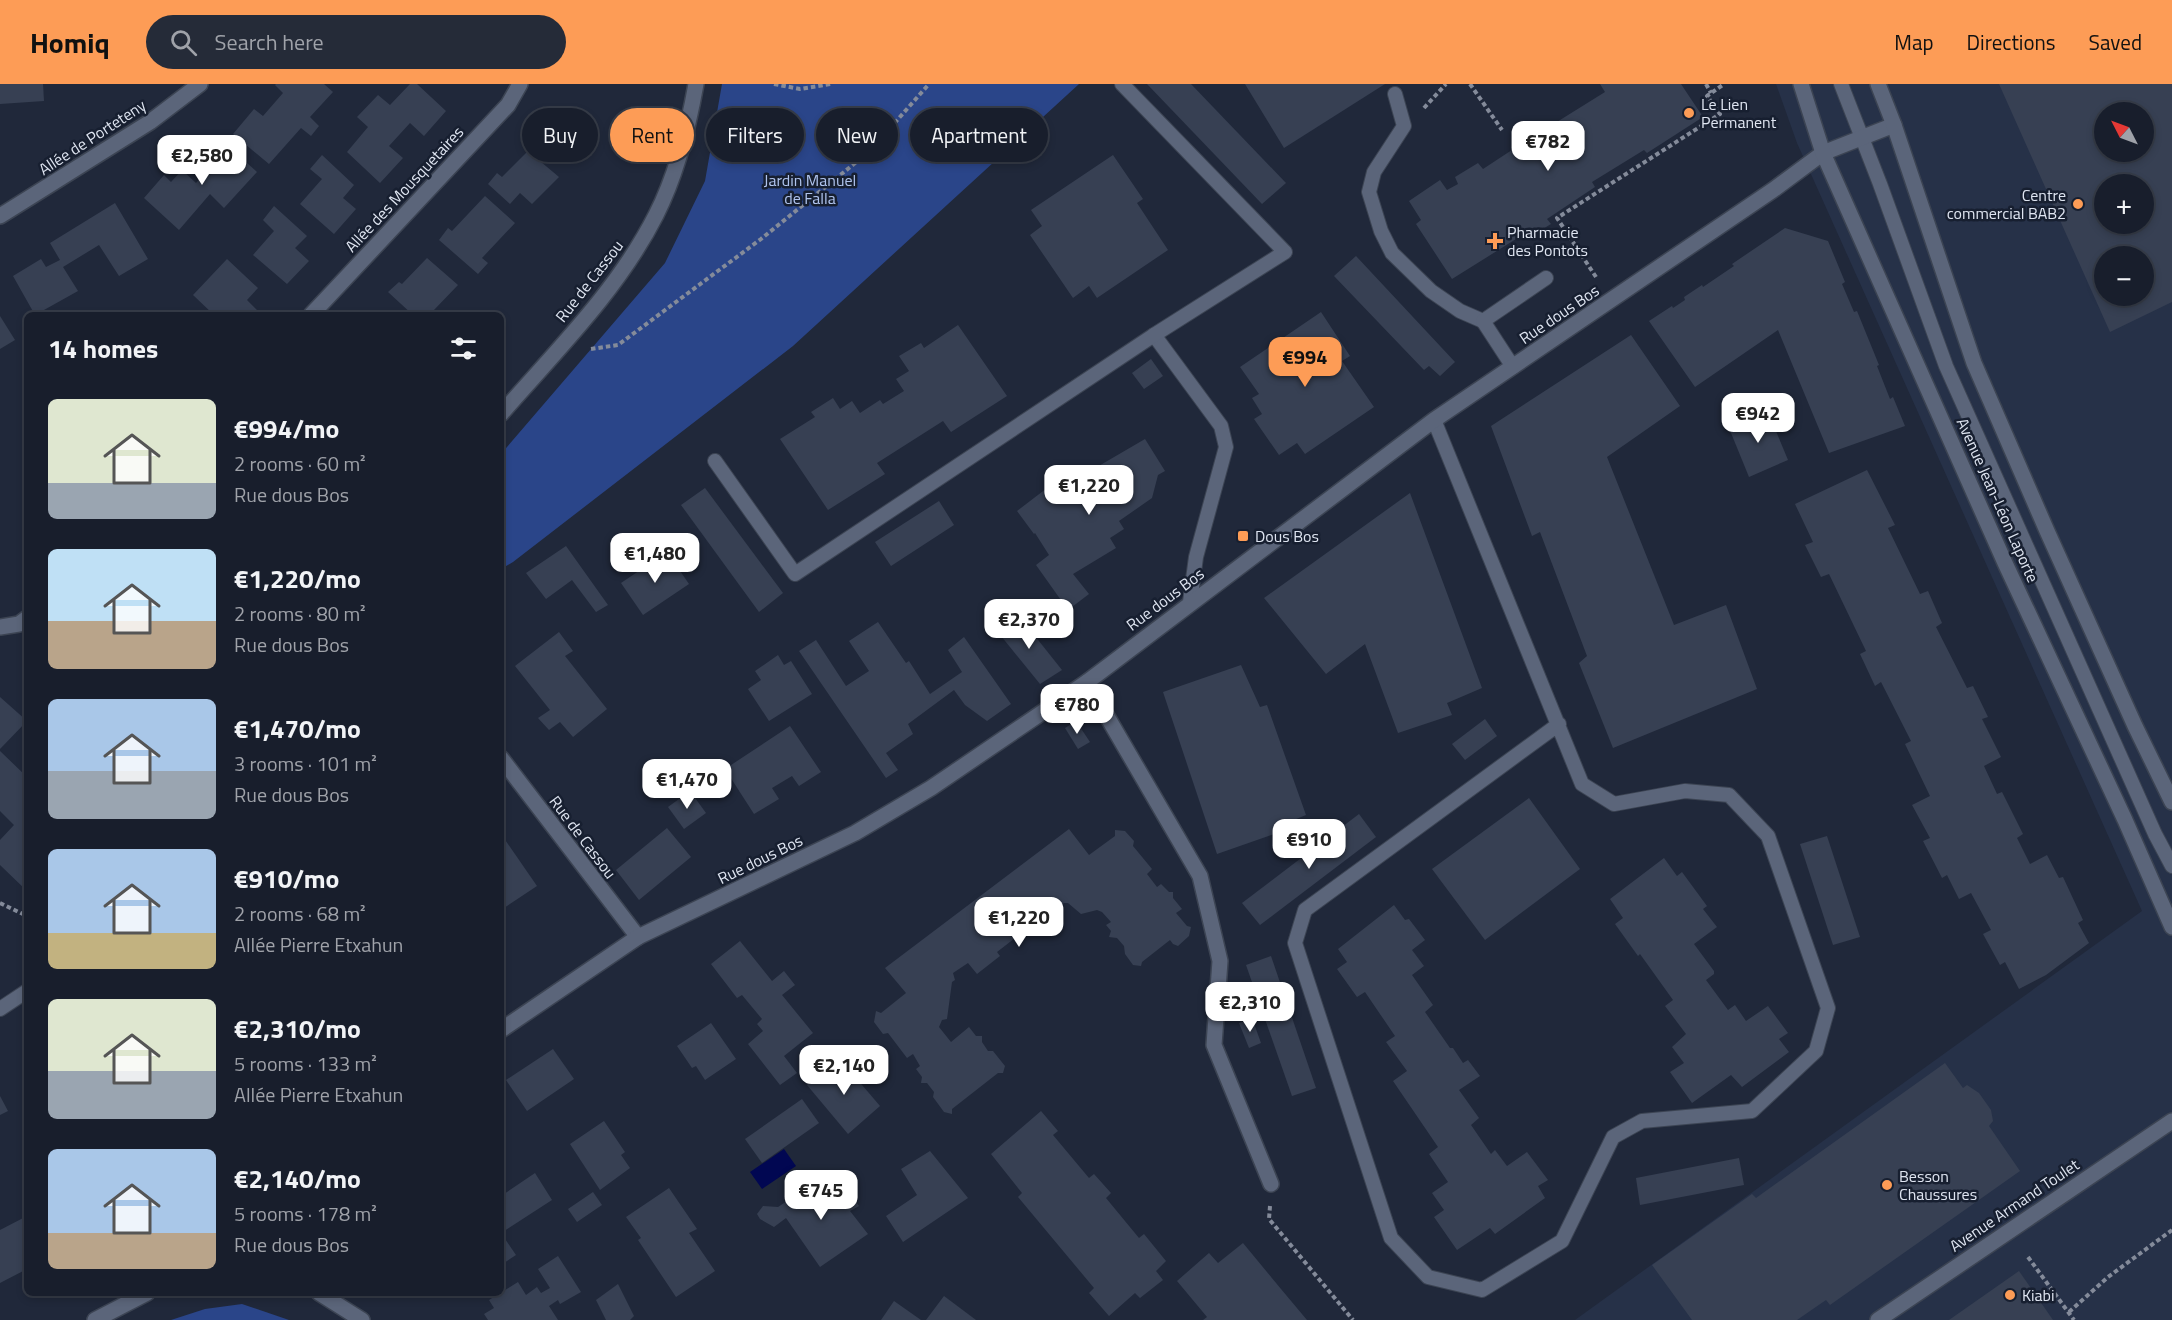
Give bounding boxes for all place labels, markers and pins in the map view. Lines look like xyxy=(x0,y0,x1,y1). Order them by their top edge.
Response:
place label: Le Lien Permanent xyxy=(1701,92,1777,134)
marker: Le Lien Permanent xyxy=(1682,106,1696,120)
pin: €782 xyxy=(1512,121,1584,172)
pin: €2,580 xyxy=(153,135,251,186)
place label: Centre commercial BAB2 xyxy=(1947,183,2066,225)
marker: Centre commercial BAB2 xyxy=(2071,197,2085,211)
place label: Pharmacie des Pontots xyxy=(1507,220,1588,262)
marker: Pharmacie des Pontots xyxy=(1488,234,1502,248)
pin: €994 xyxy=(1269,337,1341,388)
pin: €942 xyxy=(1722,393,1794,444)
pin: €1,220 xyxy=(1040,465,1138,516)
place label: Dous Bos xyxy=(1255,524,1319,548)
marker: Dous Bos xyxy=(1236,529,1250,543)
pin: €1,480 xyxy=(606,533,704,584)
pin: €2,370 xyxy=(980,599,1078,650)
pin: €780 xyxy=(1041,684,1113,735)
pin: €1,470 xyxy=(638,759,736,810)
pin: €910 xyxy=(1273,819,1345,870)
pin: €1,220 xyxy=(970,897,1068,948)
pin: €2,310 xyxy=(1201,982,1299,1033)
pin: €2,140 xyxy=(795,1045,893,1096)
place label: Besson Chaussures xyxy=(1899,1164,1977,1206)
pin: €745 xyxy=(785,1170,857,1221)
marker: Besson Chaussures xyxy=(1880,1178,1894,1192)
place label: Kiabi xyxy=(2022,1283,2055,1307)
marker: Kiabi xyxy=(2003,1288,2017,1302)

